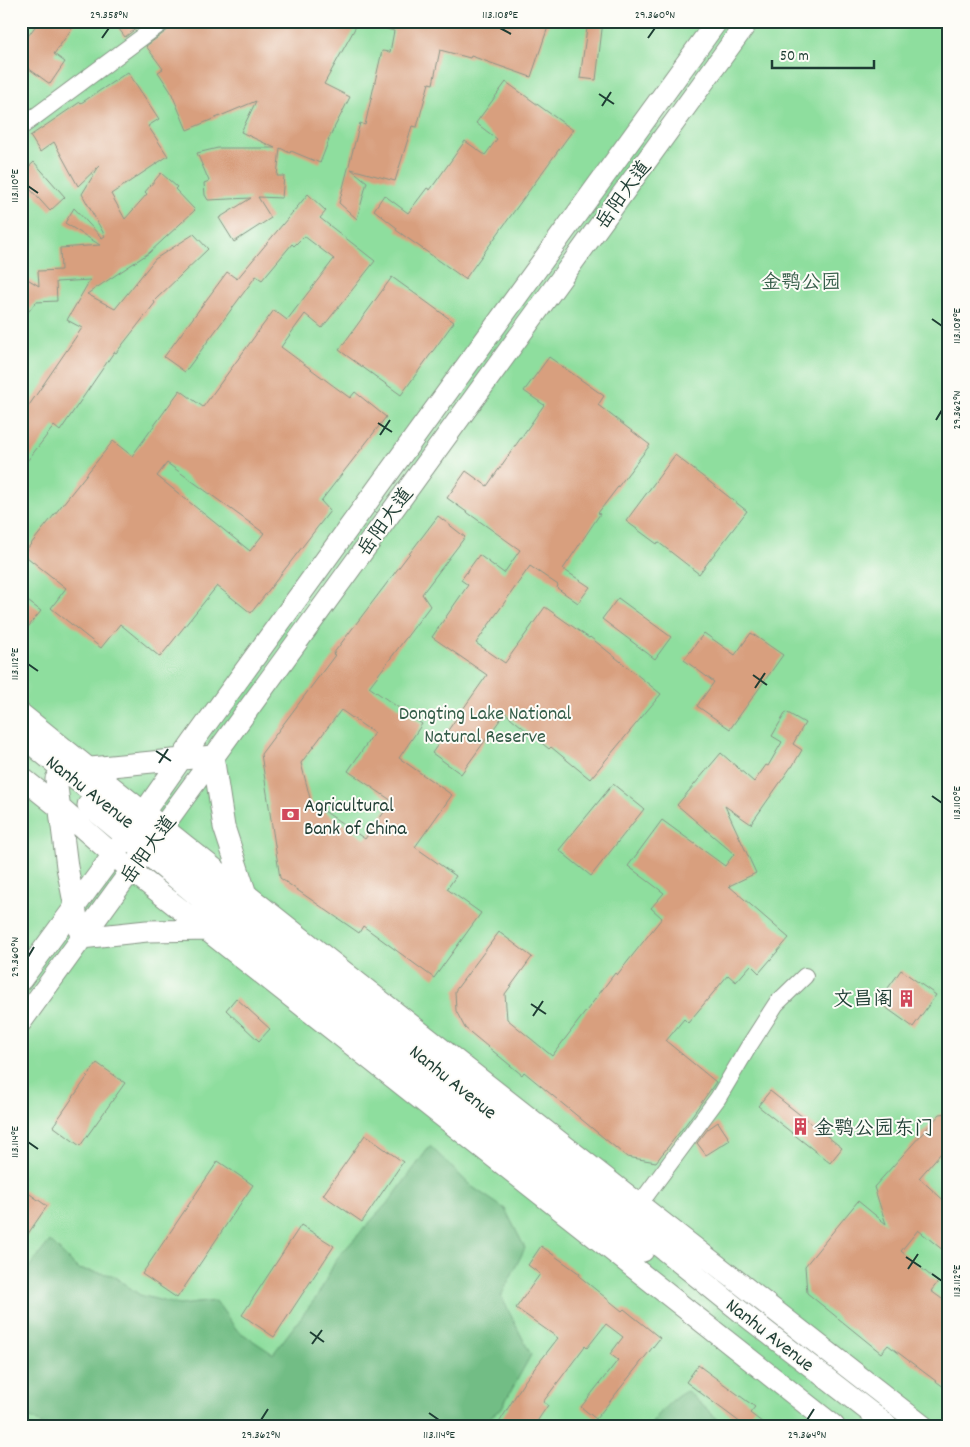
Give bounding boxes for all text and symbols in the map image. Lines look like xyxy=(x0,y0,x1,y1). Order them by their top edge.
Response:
text: 29.358°N xyxy=(90,7,128,24)
text: 113.108°E xyxy=(482,7,518,24)
text: 29.360°N xyxy=(635,7,675,24)
scale bar xyxy=(772,38,875,70)
text: 50 m xyxy=(780,46,809,68)
street label: 岳阳大道 xyxy=(590,155,659,236)
text: 113.110°E xyxy=(7,169,24,203)
park label: 金鹗公园 xyxy=(761,270,841,298)
text: 113.108°E xyxy=(949,308,966,344)
text: 29.362°N xyxy=(949,390,966,429)
street label: 岳阳大道 xyxy=(352,482,421,563)
text: 113.112°E xyxy=(7,647,24,680)
park label: Dongting Lake National Natural Reserve xyxy=(399,701,572,752)
street label: Nanhu Avenue xyxy=(39,750,140,837)
text: 113.110°E xyxy=(949,786,966,820)
place label: Agricultural Bank of China xyxy=(304,793,407,844)
bank icon: Agricultural Bank of China xyxy=(280,805,300,825)
street label: 岳阳大道 xyxy=(115,810,184,891)
text: 29.360°N xyxy=(7,937,24,977)
place label: 文昌阁 xyxy=(833,987,893,1015)
building icon: 文昌阁 xyxy=(897,988,917,1008)
street label: Nanhu Avenue xyxy=(402,1039,502,1128)
place label: 金鹗公园东门 xyxy=(814,1116,934,1144)
building icon: 金鹗公园东门 xyxy=(790,1117,810,1137)
text: 113.114°E xyxy=(7,1125,24,1158)
text: 113.112°E xyxy=(949,1264,966,1297)
street label: Nanhu Avenue xyxy=(719,1293,820,1380)
text: 29.362°N xyxy=(242,1427,281,1444)
text: 113.114°E xyxy=(423,1427,456,1444)
text: 29.364°N xyxy=(788,1427,826,1444)

